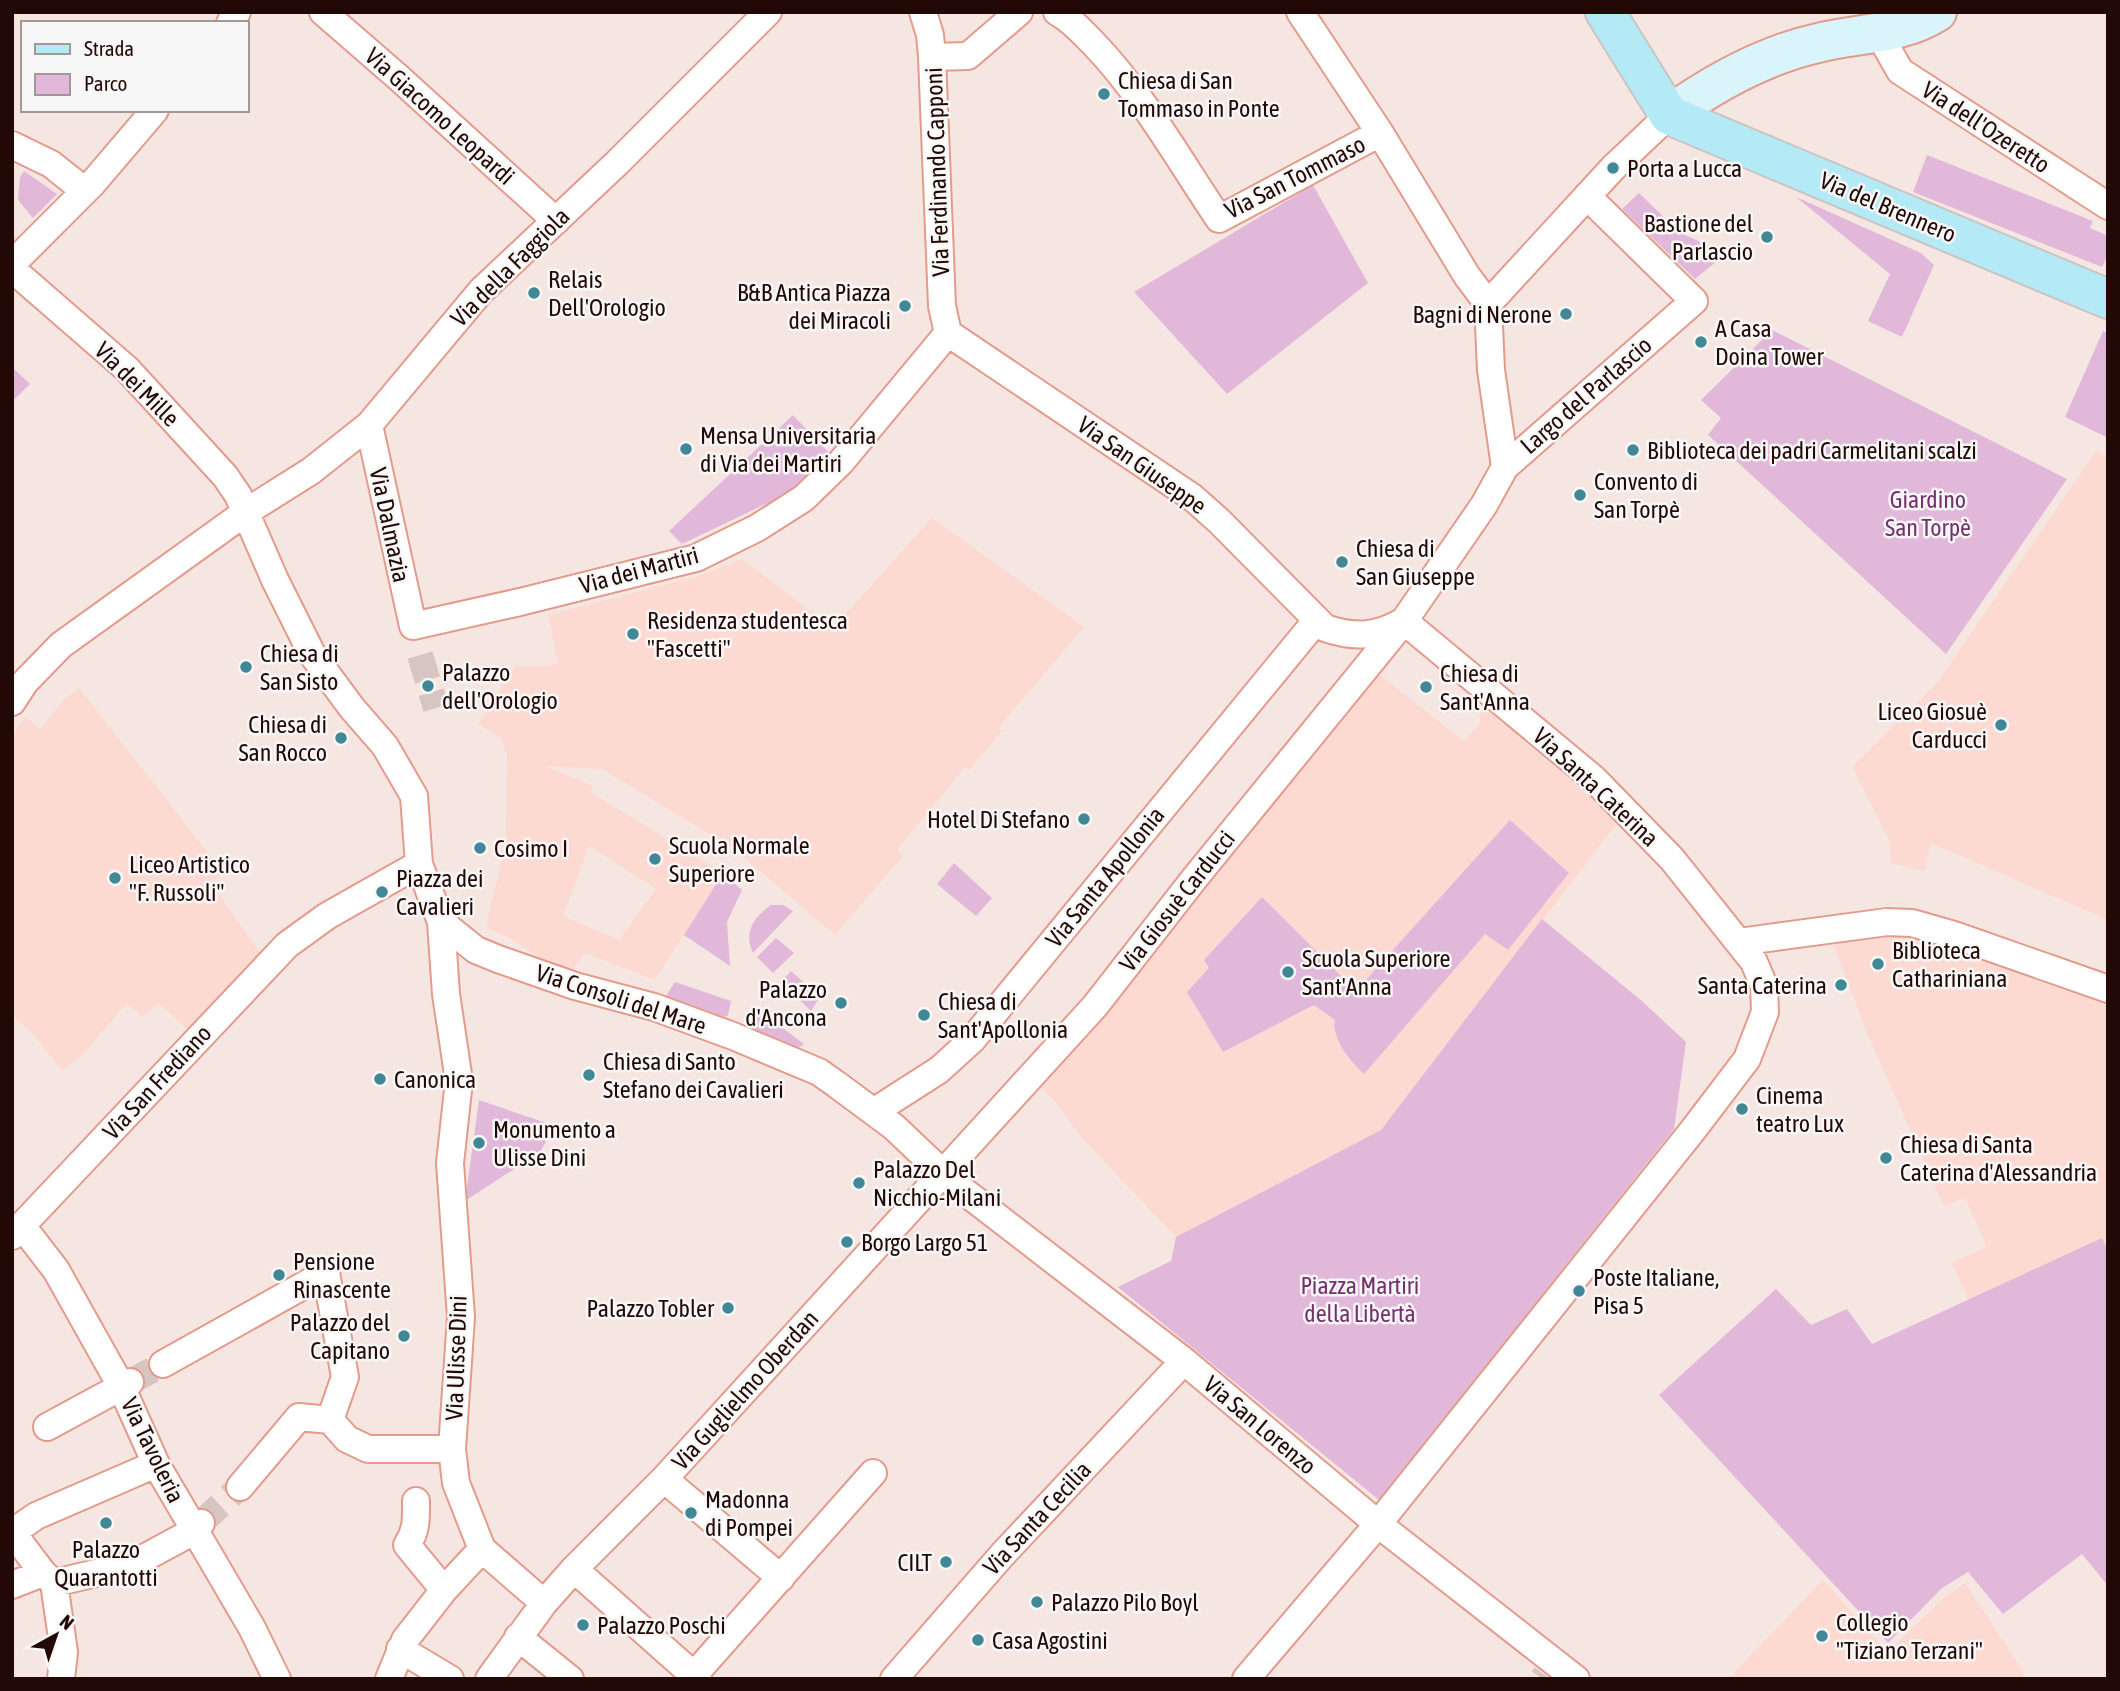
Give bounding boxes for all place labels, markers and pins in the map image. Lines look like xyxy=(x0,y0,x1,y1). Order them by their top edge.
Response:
place label: Chiesa di San Tommaso in Ponte xyxy=(1118,67,1280,122)
marker: Chiesa di San Tommaso in Ponte xyxy=(1096,86,1112,102)
place label: Porta a Lucca xyxy=(1627,155,1742,182)
marker: Porta a Lucca xyxy=(1605,160,1621,176)
place label: Bastione del Parlascio xyxy=(1644,210,1754,265)
marker: Bastione del Parlascio xyxy=(1759,229,1775,245)
place label: Relais Dell'Orologio xyxy=(548,266,666,321)
place label: B&B Antica Piazza dei Miracoli xyxy=(737,279,891,334)
marker: Relais Dell'Orologio xyxy=(526,285,542,301)
marker: B&B Antica Piazza dei Miracoli xyxy=(897,298,913,314)
place label: Bagni di Nerone xyxy=(1413,301,1552,328)
marker: Bagni di Nerone xyxy=(1558,306,1574,322)
place label: A Casa Doina Tower xyxy=(1715,315,1824,370)
marker: A Casa Doina Tower xyxy=(1693,334,1709,350)
place label: Mensa Universitaria di Via dei Martiri xyxy=(700,422,876,477)
place label: Biblioteca dei padri Carmelitani scalzi xyxy=(1647,437,1977,464)
marker: Mensa Universitaria di Via dei Martiri xyxy=(678,441,694,457)
marker: Biblioteca dei padri Carmelitani scalzi xyxy=(1625,442,1641,458)
place label: Convento di San Torpè xyxy=(1594,468,1698,523)
marker: Convento di San Torpè xyxy=(1572,487,1588,503)
place label: Chiesa di San Giuseppe xyxy=(1356,535,1475,590)
marker: Chiesa di San Giuseppe xyxy=(1334,554,1350,570)
place label: Residenza studentesca "Fascetti" xyxy=(647,607,848,662)
marker: Residenza studentesca "Fascetti" xyxy=(625,626,641,642)
place label: Chiesa di San Sisto xyxy=(260,640,339,695)
marker: Chiesa di San Sisto xyxy=(238,659,254,675)
place label: Palazzo dell'Orologio xyxy=(442,659,558,714)
place label: Chiesa di Sant'Anna xyxy=(1440,660,1530,715)
marker: Palazzo dell'Orologio xyxy=(420,678,436,694)
marker: Chiesa di Sant'Anna xyxy=(1418,679,1434,695)
place label: Liceo Giosuè Carducci xyxy=(1877,698,1987,753)
place label: Chiesa di San Rocco xyxy=(239,711,327,766)
marker: Liceo Giosuè Carducci xyxy=(1993,717,2009,733)
marker: Chiesa di San Rocco xyxy=(333,730,349,746)
place label: Hotel Di Stefano xyxy=(927,806,1070,833)
marker: Hotel Di Stefano xyxy=(1076,811,1092,827)
place label: Scuola Normale Superiore xyxy=(669,832,810,887)
place label: Cosimo I xyxy=(494,835,568,862)
marker: Cosimo I xyxy=(472,840,488,856)
place label: Liceo Artistico "F. Russoli" xyxy=(129,851,250,906)
marker: Scuola Normale Superiore xyxy=(647,851,663,867)
place label: Piazza dei Cavalieri xyxy=(396,865,483,920)
marker: Liceo Artistico "F. Russoli" xyxy=(107,870,123,886)
marker: Piazza dei Cavalieri xyxy=(374,884,390,900)
place label: Biblioteca Cathariniana xyxy=(1892,937,2007,992)
place label: Scuola Superiore Sant'Anna xyxy=(1302,945,1450,1000)
marker: Biblioteca Cathariniana xyxy=(1870,956,1886,972)
marker: Scuola Superiore Sant'Anna xyxy=(1280,964,1296,980)
place label: Santa Caterina xyxy=(1698,972,1827,999)
place label: Palazzo d'Ancona xyxy=(745,976,827,1031)
marker: Santa Caterina xyxy=(1833,977,1849,993)
place label: Chiesa di Sant'Apollonia xyxy=(938,988,1068,1043)
marker: Palazzo d'Ancona xyxy=(833,995,849,1011)
marker: Chiesa di Sant'Apollonia xyxy=(916,1007,932,1023)
place label: Chiesa di Santo Stefano dei Cavalieri xyxy=(603,1048,784,1103)
place label: Canonica xyxy=(394,1066,476,1093)
marker: Chiesa di Santo Stefano dei Cavalieri xyxy=(581,1067,597,1083)
marker: Canonica xyxy=(372,1071,388,1087)
place label: Cinema teatro Lux xyxy=(1756,1082,1844,1137)
marker: Cinema teatro Lux xyxy=(1734,1101,1750,1117)
place label: Monumento a Ulisse Dini xyxy=(493,1116,616,1171)
place label: Chiesa di Santa Caterina d'Alessandria xyxy=(1900,1131,2097,1186)
marker: Monumento a Ulisse Dini xyxy=(471,1135,487,1151)
marker: Chiesa di Santa Caterina d'Alessandria xyxy=(1878,1150,1894,1166)
place label: Palazzo Del Nicchio-Milani xyxy=(873,1156,1001,1211)
marker: Palazzo Del Nicchio-Milani xyxy=(851,1175,867,1191)
place label: Borgo Largo 51 xyxy=(861,1229,988,1256)
marker: Borgo Largo 51 xyxy=(839,1234,855,1250)
place label: Pensione Rinascente xyxy=(293,1248,391,1303)
place label: Poste Italiane, Pisa 5 xyxy=(1593,1264,1719,1319)
marker: Pensione Rinascente xyxy=(271,1267,287,1283)
marker: Poste Italiane, Pisa 5 xyxy=(1571,1283,1587,1299)
place label: Palazzo Tobler xyxy=(587,1295,715,1322)
marker: Palazzo Tobler xyxy=(720,1300,736,1316)
place label: Palazzo del Capitano xyxy=(290,1309,391,1364)
marker: Palazzo del Capitano xyxy=(396,1328,412,1344)
place label: Madonna di Pompei xyxy=(705,1486,793,1541)
marker: Madonna di Pompei xyxy=(683,1505,699,1521)
marker: Palazzo Quarantotti xyxy=(98,1515,114,1531)
place label: Palazzo Quarantotti xyxy=(54,1536,158,1591)
place label: CILT xyxy=(897,1549,932,1576)
marker: CILT xyxy=(938,1554,954,1570)
place label: Palazzo Pilo Boyl xyxy=(1051,1589,1199,1616)
marker: Palazzo Pilo Boyl xyxy=(1029,1594,1045,1610)
place label: Collegio "Tiziano Terzani" xyxy=(1836,1609,1983,1664)
place label: Palazzo Poschi xyxy=(597,1612,726,1639)
marker: Palazzo Poschi xyxy=(575,1617,591,1633)
place label: Casa Agostini xyxy=(992,1627,1108,1654)
marker: Collegio "Tiziano Terzani" xyxy=(1814,1628,1830,1644)
marker: Casa Agostini xyxy=(970,1632,986,1648)

